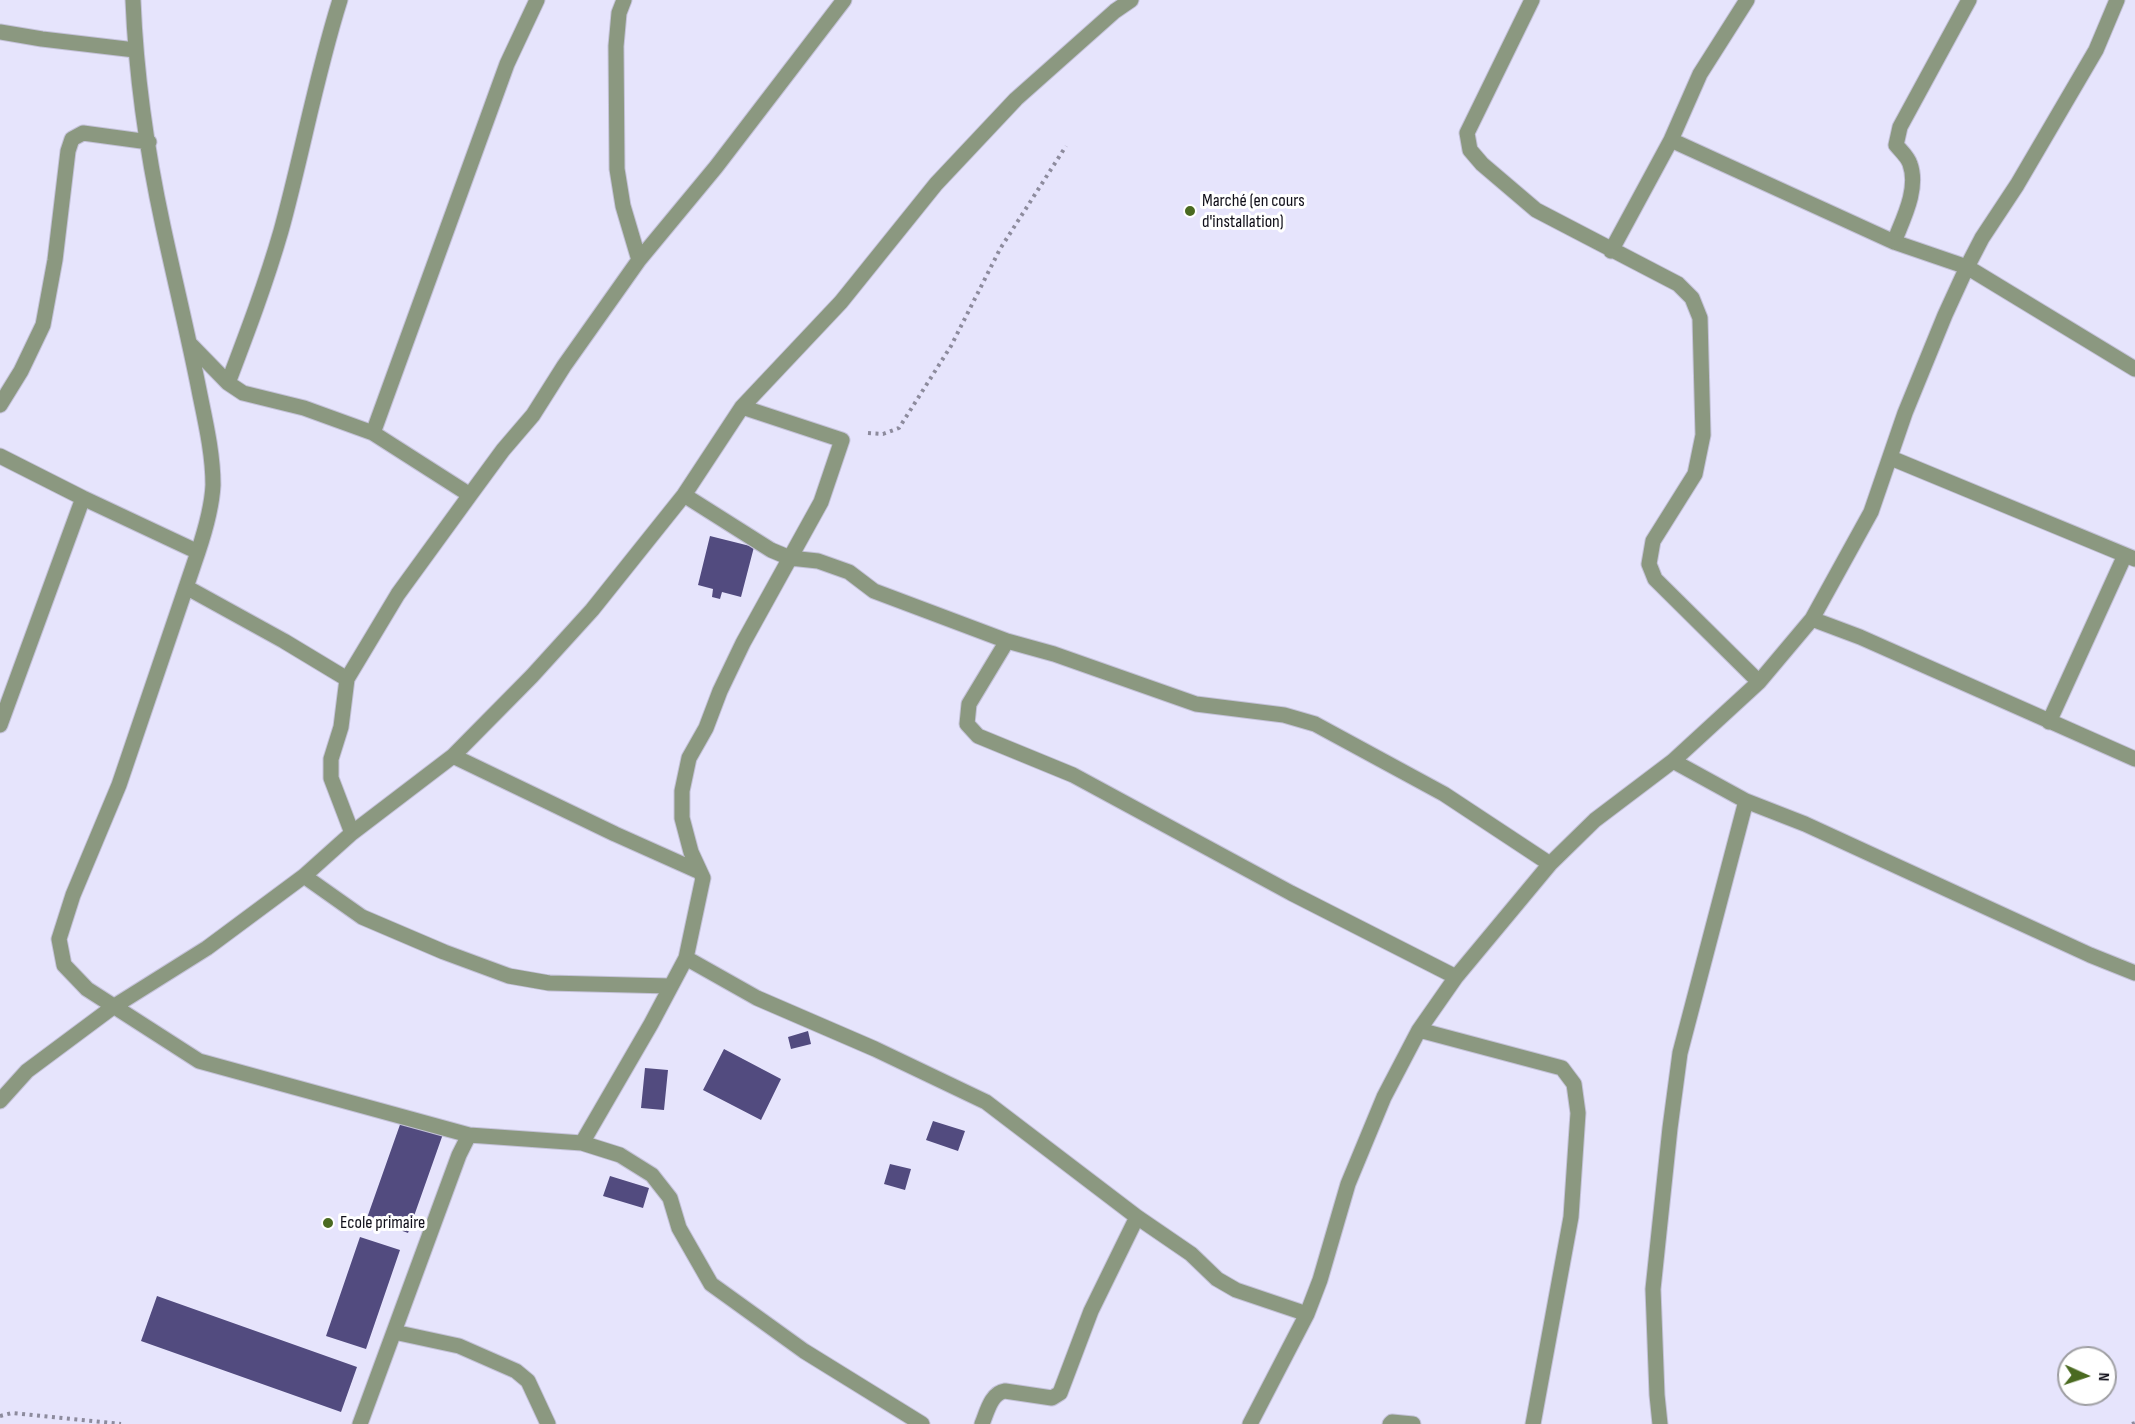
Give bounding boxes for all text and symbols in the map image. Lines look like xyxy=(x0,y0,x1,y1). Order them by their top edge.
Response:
place label: Marché (en cours d'installation) xyxy=(1202,190,1305,232)
marker: Marché (en cours d'installation) xyxy=(1183,204,1197,218)
place label: Ecole primaire xyxy=(340,1212,425,1234)
marker: Ecole primaire xyxy=(321,1216,335,1230)
north arrow xyxy=(2057,1346,2117,1406)
text: N xyxy=(2094,1372,2113,1382)

